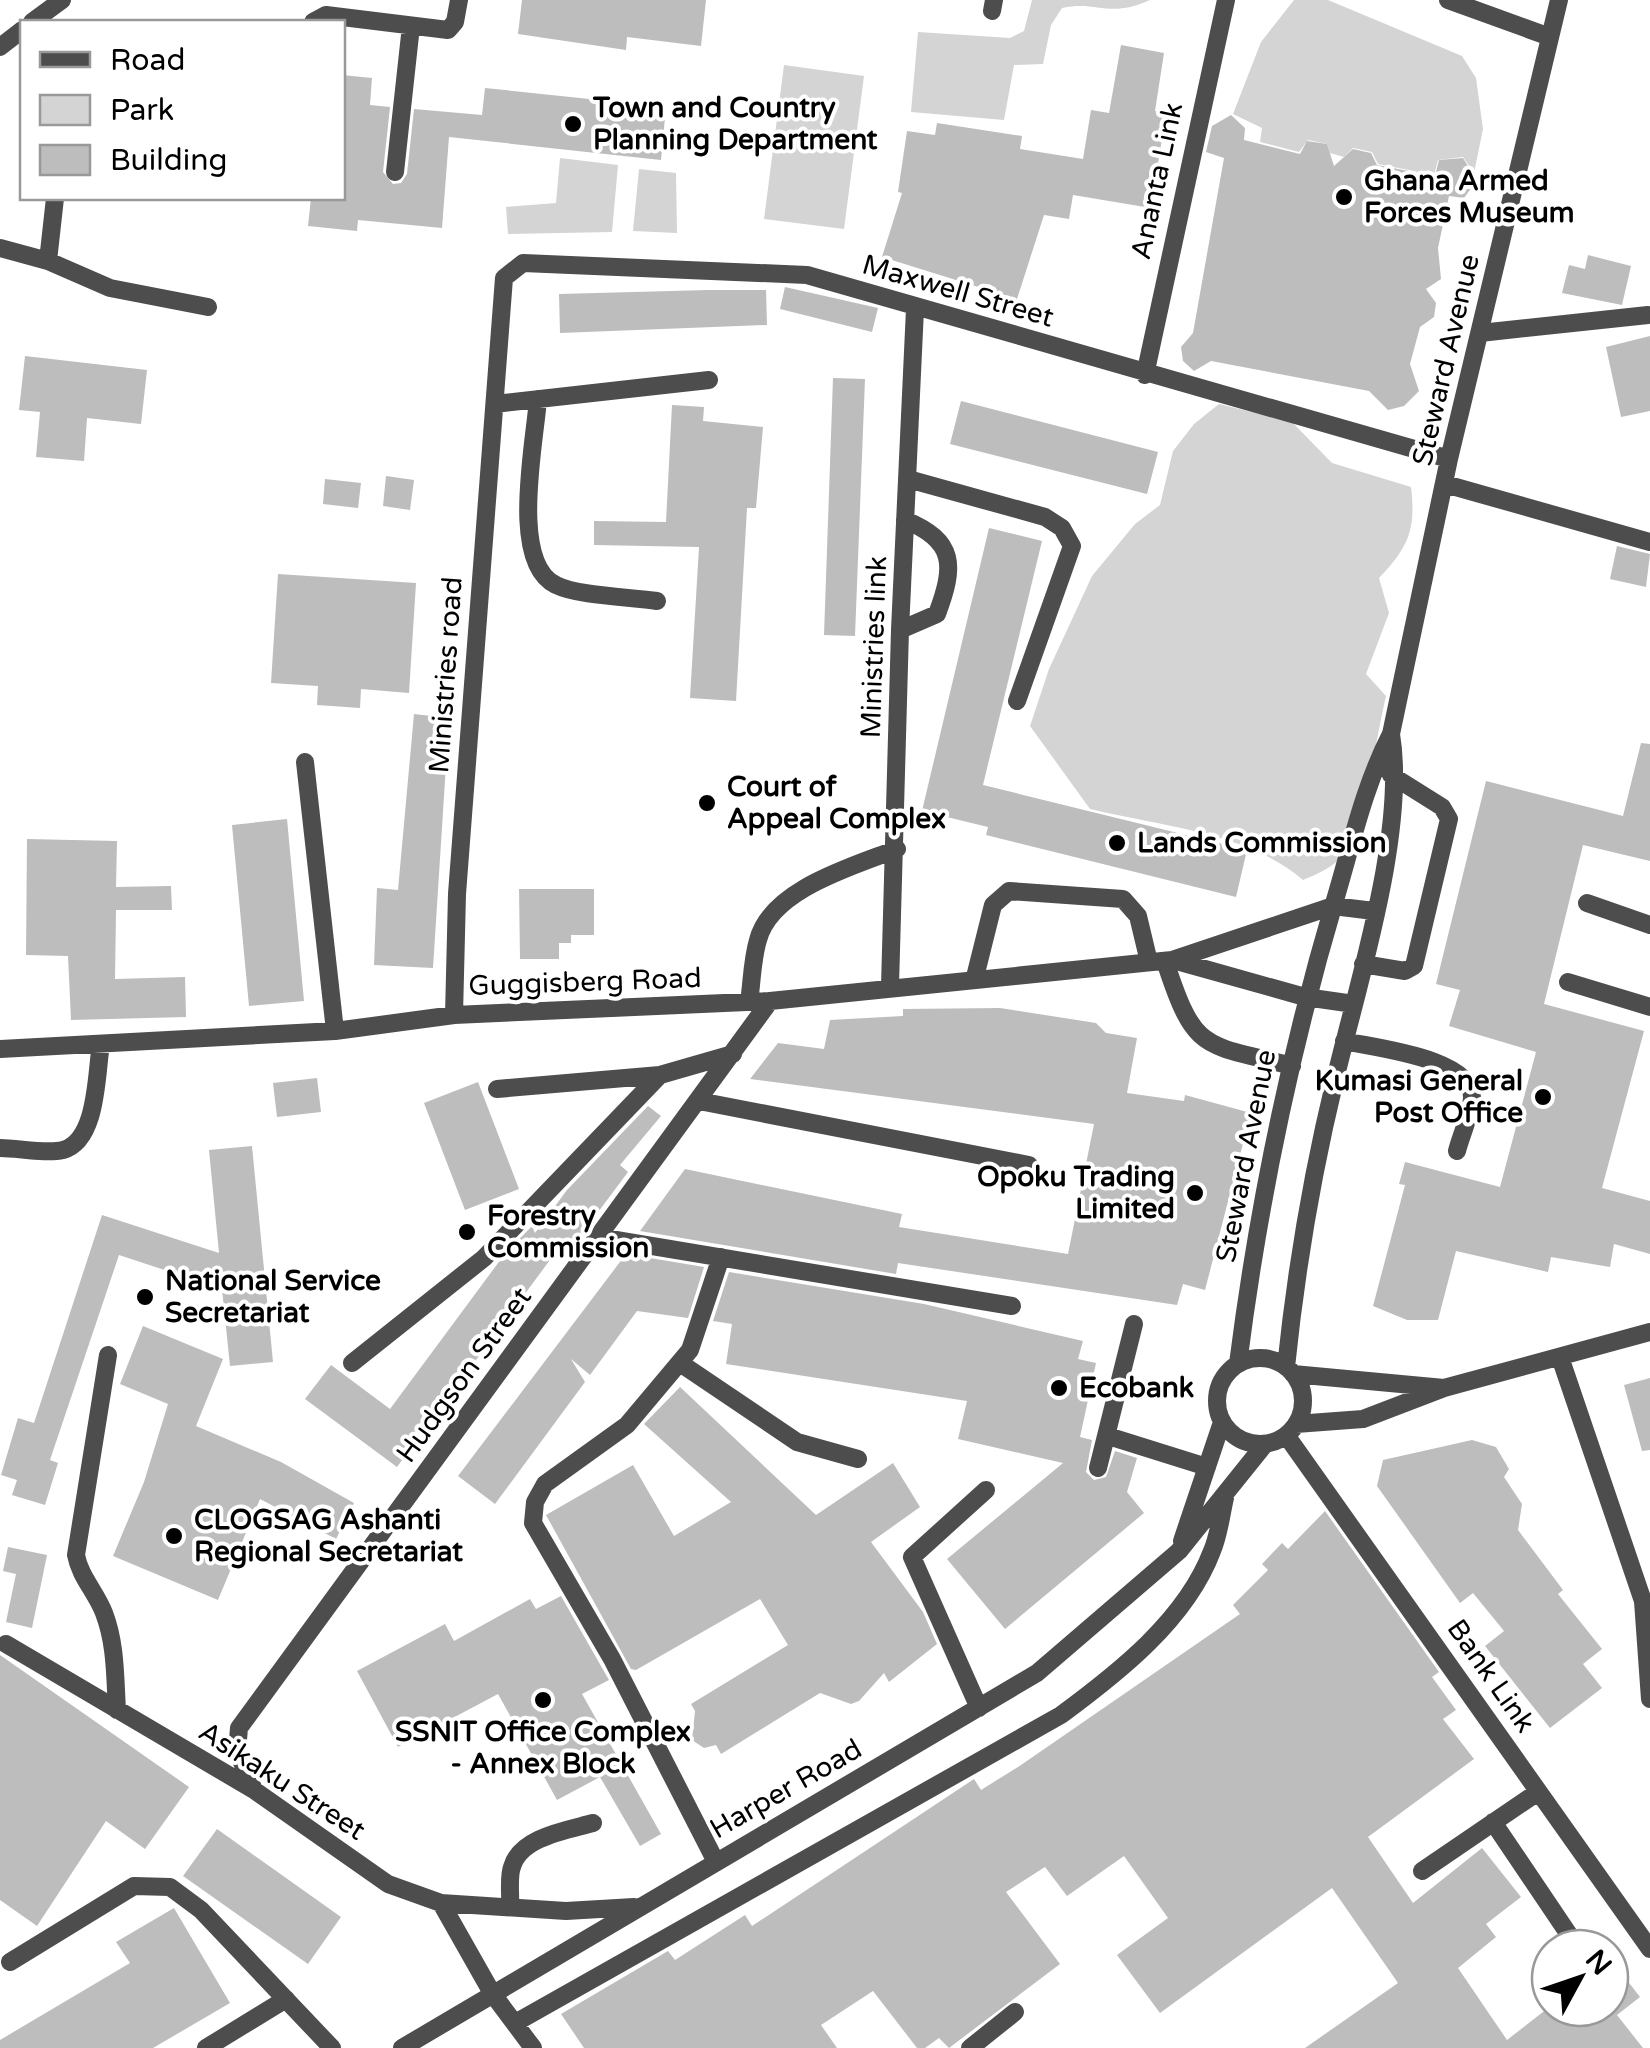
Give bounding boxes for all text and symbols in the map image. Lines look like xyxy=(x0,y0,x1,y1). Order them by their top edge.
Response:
legend xyxy=(20,20,345,200)
text: Road xyxy=(110,42,185,79)
place label: Town and Country Planning Department xyxy=(592,91,878,157)
text: Park xyxy=(110,92,174,129)
street label: Ananta Link xyxy=(1124,100,1190,262)
marker: Town and Country Planning Department xyxy=(562,113,584,135)
text: Building xyxy=(110,142,227,179)
place label: Ghana Armed Forces Museum xyxy=(1364,164,1574,230)
marker: Ghana Armed Forces Museum xyxy=(1333,186,1355,208)
street label: Maxwell Street xyxy=(858,247,1058,335)
street label: Steward Avenue xyxy=(1405,251,1487,469)
street label: Ministries link xyxy=(854,555,894,739)
street label: Ministries road xyxy=(422,576,470,774)
place label: Court of Appeal Complex xyxy=(727,770,946,836)
marker: Court of Appeal Complex xyxy=(696,792,718,814)
place label: Lands Commission xyxy=(1137,826,1387,860)
marker: Lands Commission xyxy=(1106,832,1128,854)
street label: Guggisberg Road xyxy=(468,961,702,1003)
street label: Steward Avenue xyxy=(1209,1047,1283,1265)
place label: Kumasi General Post Office xyxy=(1315,1064,1523,1130)
marker: Kumasi General Post Office xyxy=(1532,1086,1554,1108)
place label: Opoku Trading Limited xyxy=(977,1160,1175,1226)
marker: Opoku Trading Limited xyxy=(1184,1182,1206,1204)
place label: Forestry Commission xyxy=(487,1199,649,1265)
marker: Forestry Commission xyxy=(456,1221,478,1243)
place label: National Service Secretariat xyxy=(165,1264,381,1330)
street label: Hudgson Street xyxy=(389,1281,539,1469)
marker: National Service Secretariat xyxy=(134,1286,156,1308)
place label: Ecobank xyxy=(1079,1371,1194,1405)
marker: Ecobank xyxy=(1048,1377,1070,1399)
place label: CLOGSAG Ashanti Regional Secretariat xyxy=(194,1503,463,1569)
marker: CLOGSAG Ashanti Regional Secretariat xyxy=(163,1525,185,1547)
street label: Bank Link xyxy=(1440,1613,1542,1739)
marker: SSNIT Office Complex - Annex Block xyxy=(532,1689,554,1711)
street label: Asikaku Street xyxy=(192,1715,372,1848)
place label: SSNIT Office Complex - Annex Block xyxy=(395,1715,691,1781)
street label: Harper Road xyxy=(704,1732,868,1846)
north arrow xyxy=(1530,1928,1630,2028)
text: N xyxy=(1578,1943,1619,1982)

